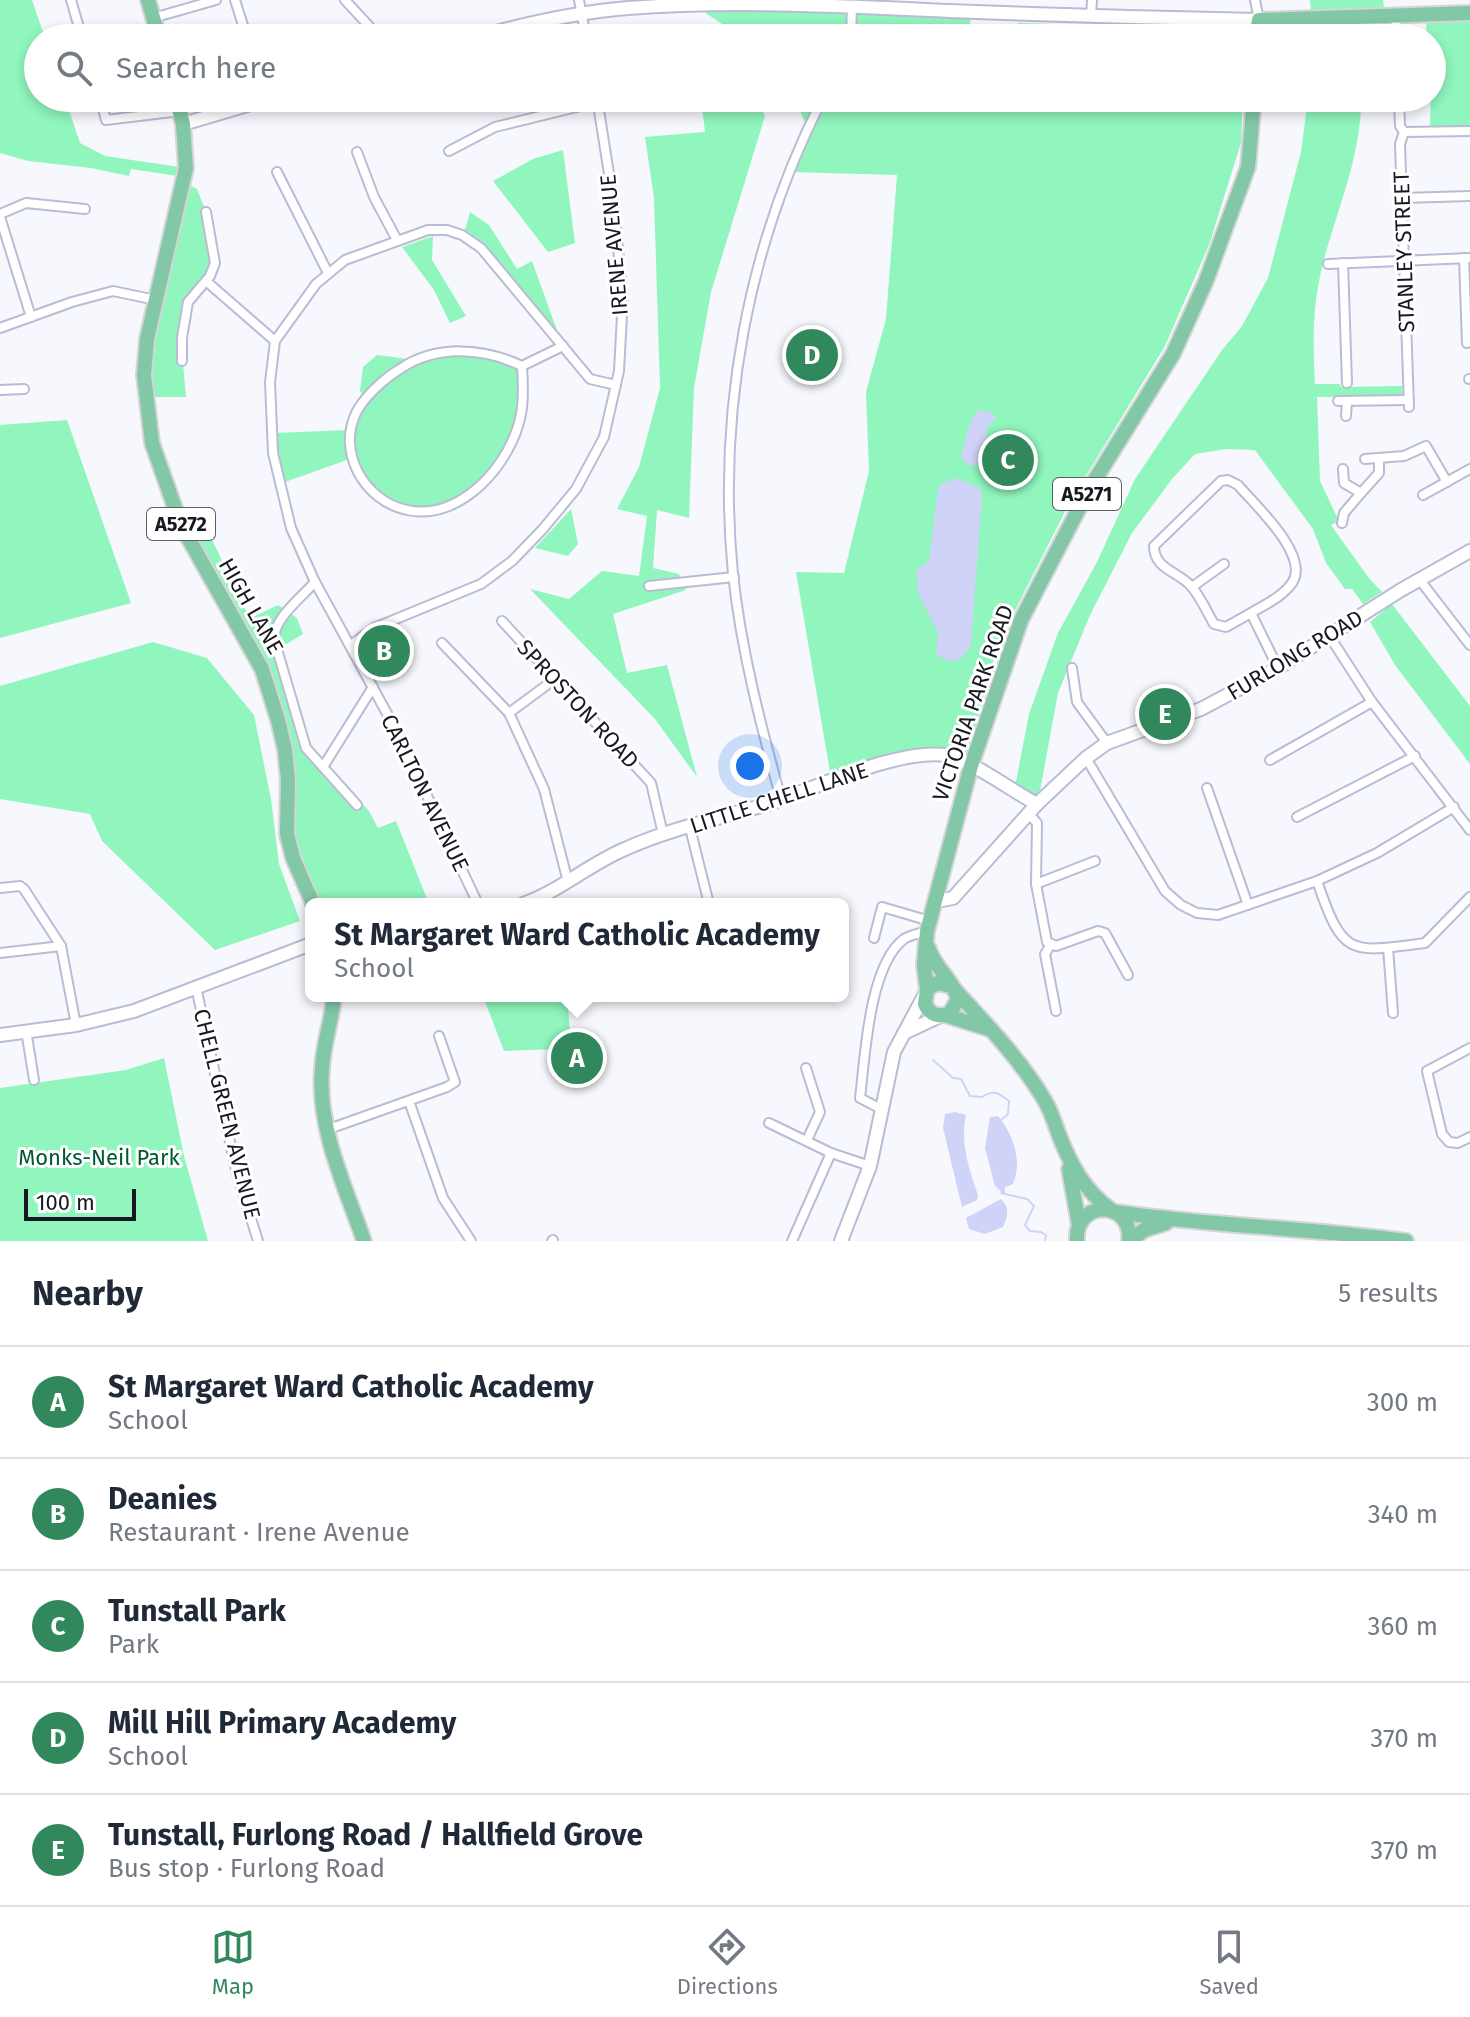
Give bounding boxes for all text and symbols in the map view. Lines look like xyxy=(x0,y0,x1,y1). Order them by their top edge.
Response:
search box xyxy=(24,24,1446,112)
icon: search xyxy=(52,46,96,90)
text: Search here xyxy=(116,50,276,86)
street label: STANLEY STREET xyxy=(1388,170,1420,333)
street label: IRENE AVENUE xyxy=(594,173,634,317)
pin: D xyxy=(786,325,838,385)
pin: C xyxy=(982,430,1034,490)
road number: A5271 xyxy=(1053,478,1121,510)
road number: A5272 xyxy=(147,508,215,540)
street label: HIGH LANE xyxy=(213,553,289,659)
street label: VICTORIA PARK ROAD xyxy=(927,601,1019,805)
street label: FURLONG ROAD xyxy=(1222,604,1368,706)
pin: B xyxy=(358,621,410,681)
street label: SPROSTON ROAD xyxy=(511,634,645,774)
pin: E xyxy=(1139,684,1191,744)
street label: CARLTON AVENUE xyxy=(375,710,475,876)
your location xyxy=(730,746,770,786)
street label: LITTLE CHELL LANE xyxy=(686,756,872,840)
popup xyxy=(305,898,849,1002)
text: St Margaret Ward Catholic Academy xyxy=(334,917,820,953)
text: School xyxy=(334,953,414,984)
street label: CHELL GREEN AVENUE xyxy=(188,1006,266,1222)
pin: A xyxy=(551,1028,603,1088)
park label: Monks-Neil Park xyxy=(18,1144,181,1171)
scale bar xyxy=(24,1185,136,1221)
text: 100 m xyxy=(36,1189,95,1216)
text: Nearby xyxy=(32,1273,143,1314)
text: 5 results xyxy=(1338,1278,1438,1309)
text: St Margaret Ward Catholic Academy xyxy=(108,1369,594,1405)
text: A xyxy=(50,1387,66,1418)
text: 300 m xyxy=(1367,1387,1438,1418)
text: School xyxy=(108,1405,188,1436)
text: Deanies xyxy=(108,1481,217,1517)
text: B xyxy=(50,1499,66,1530)
text: 340 m xyxy=(1368,1499,1438,1530)
text: Restaurant · Irene Avenue xyxy=(108,1517,410,1548)
text: Tunstall Park xyxy=(108,1593,286,1629)
text: C xyxy=(51,1611,65,1642)
text: 360 m xyxy=(1367,1611,1438,1642)
text: Park xyxy=(108,1629,159,1660)
text: Mill Hill Primary Academy xyxy=(108,1705,456,1741)
text: D xyxy=(50,1723,66,1754)
text: 370 m xyxy=(1370,1723,1438,1754)
text: School xyxy=(108,1741,188,1772)
text: Tunstall, Furlong Road / Hallfield Grove xyxy=(108,1817,643,1853)
text: E xyxy=(51,1835,65,1866)
text: 370 m xyxy=(1370,1835,1438,1866)
text: Bus stop · Furlong Road xyxy=(108,1853,385,1884)
tab: Map xyxy=(211,1925,255,2000)
tab: Directions xyxy=(677,1925,778,2000)
tab: Saved xyxy=(1200,1925,1259,2000)

